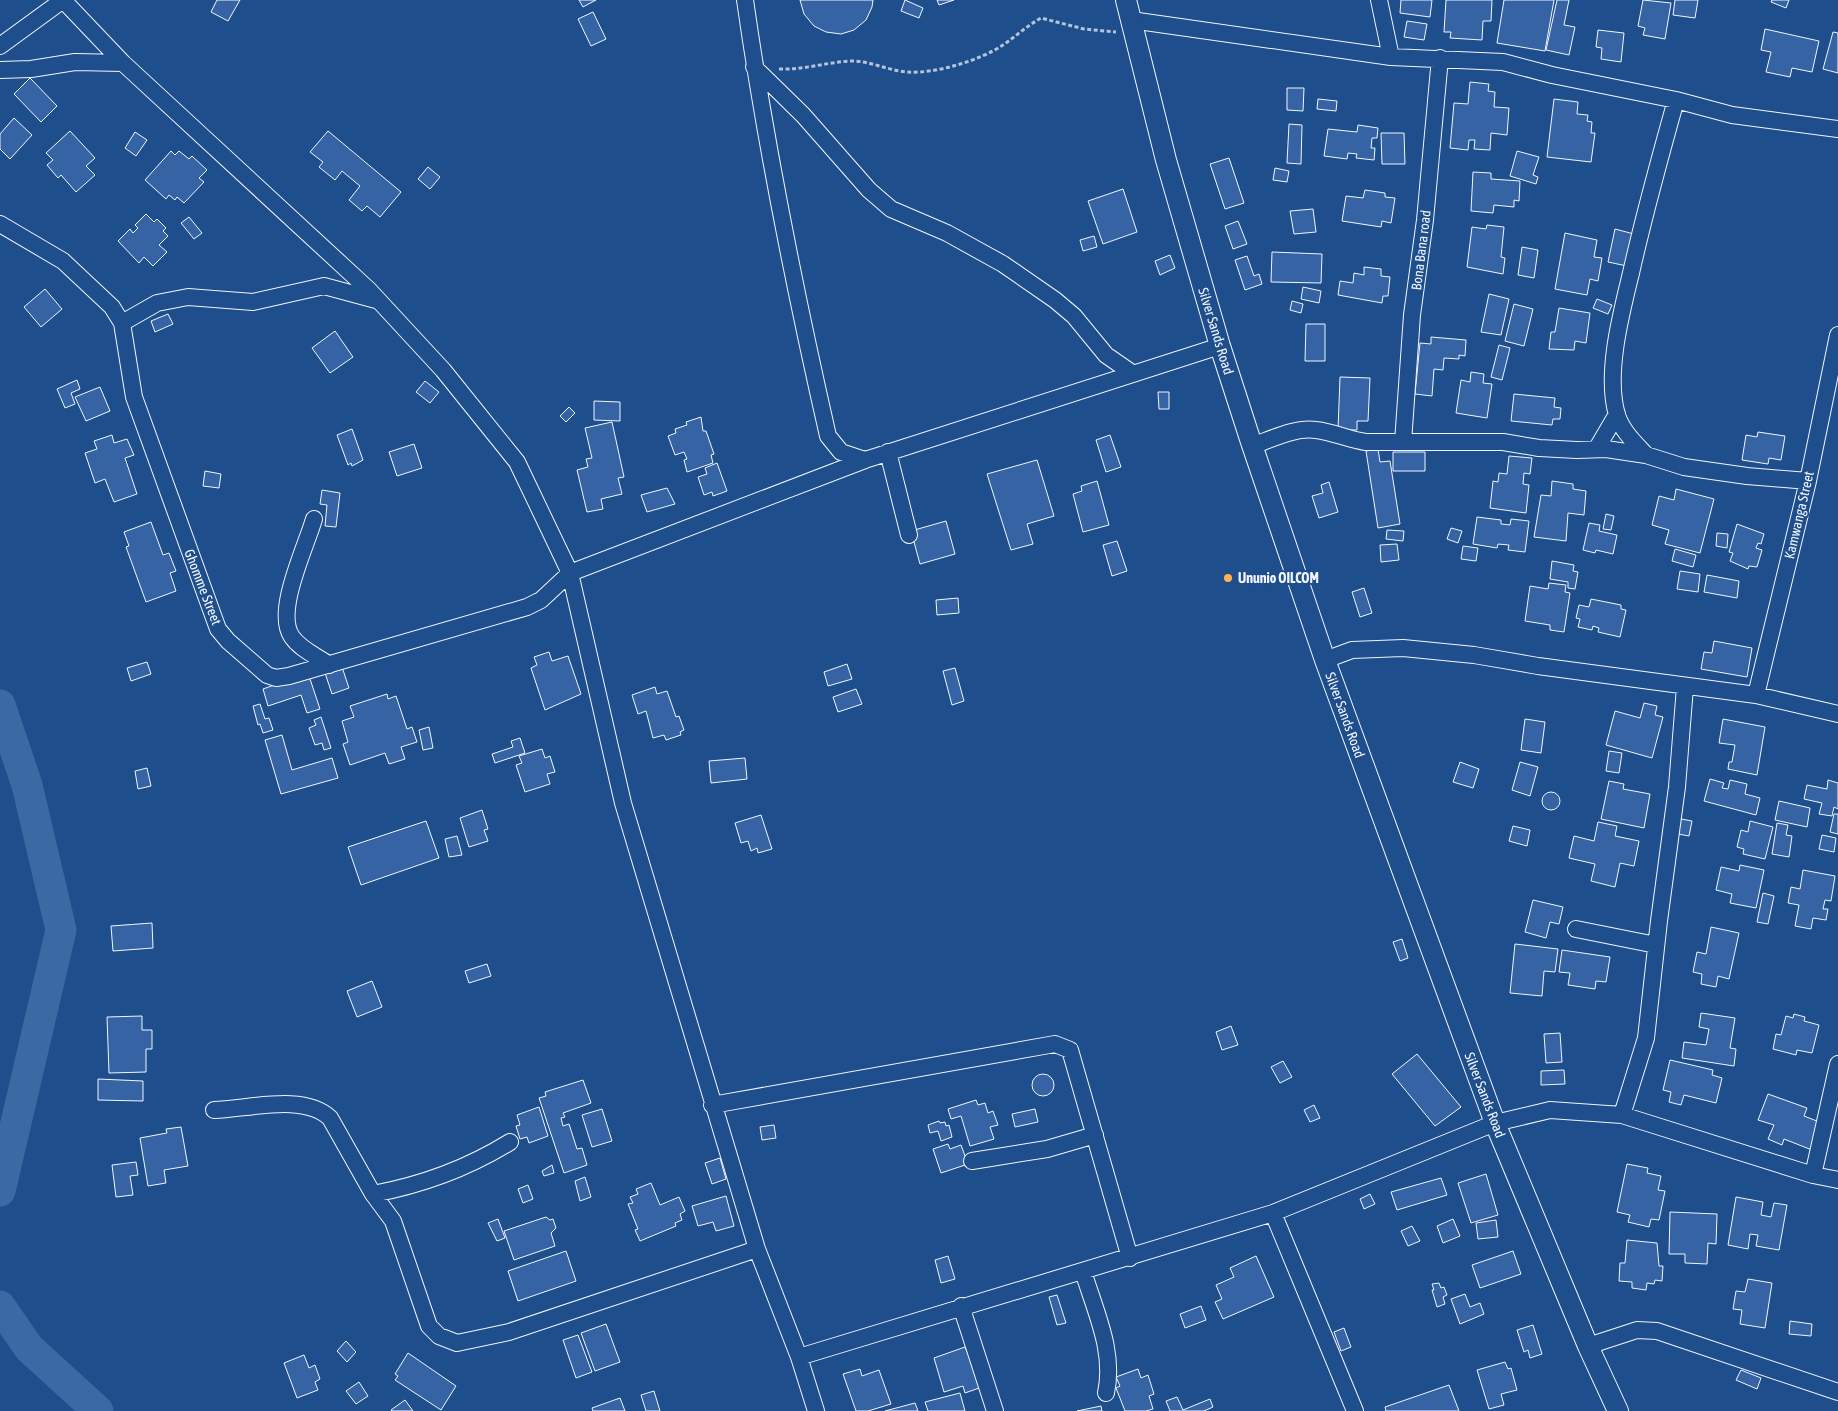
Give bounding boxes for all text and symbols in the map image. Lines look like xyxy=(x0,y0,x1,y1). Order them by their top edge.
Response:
street label: Bona Bana road xyxy=(1408,209,1434,291)
street label: Silver Sands Road xyxy=(1195,286,1237,376)
street label: Kamwanga Street xyxy=(1781,470,1817,560)
street label: Ghomme Street xyxy=(181,547,225,627)
place label: Ununio OILCOM xyxy=(1238,570,1319,586)
marker: Ununio OILCOM xyxy=(1222,572,1234,584)
street label: Silver Sands Road xyxy=(1322,670,1368,760)
street label: Silver Sands Road xyxy=(1461,1050,1509,1140)

